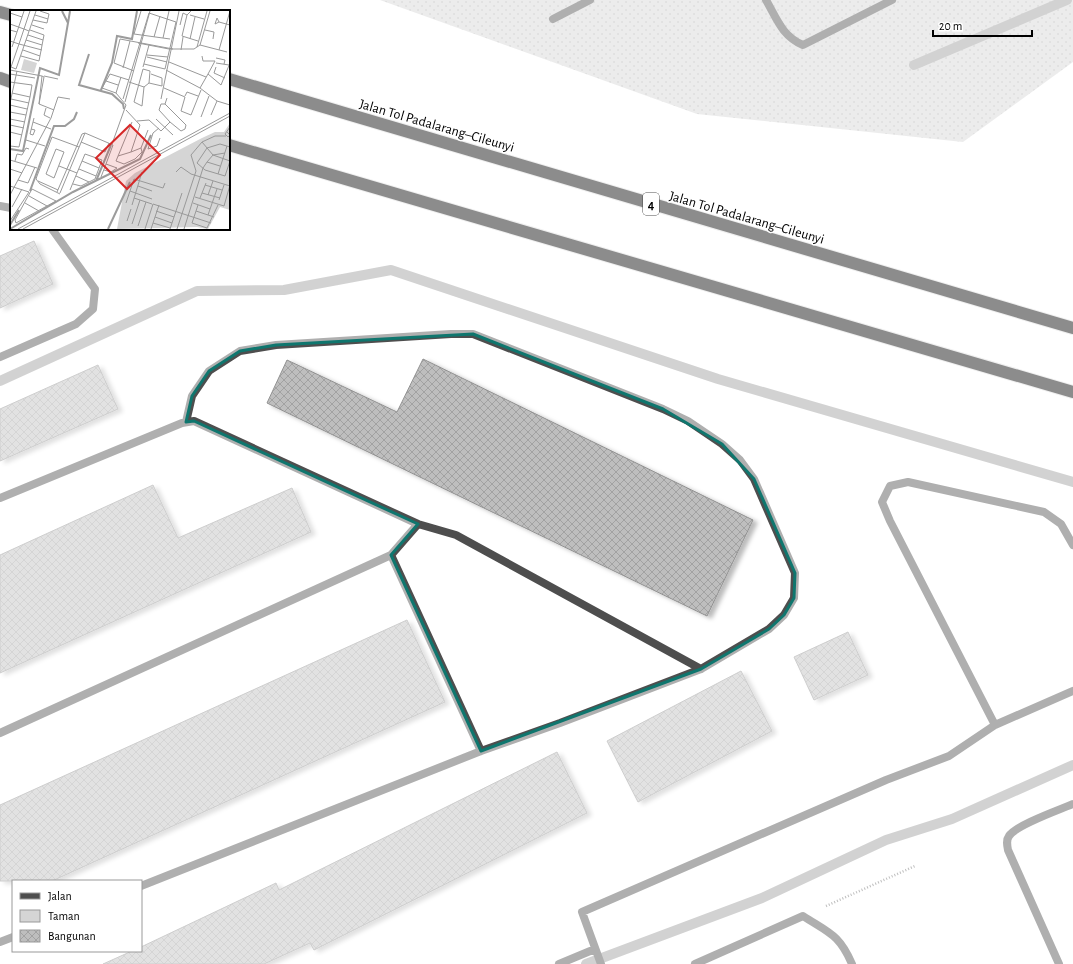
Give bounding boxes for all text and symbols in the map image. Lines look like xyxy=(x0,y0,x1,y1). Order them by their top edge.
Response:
inset map xyxy=(10,10,230,230)
scale bar xyxy=(933,12,1032,38)
text: 20 m xyxy=(939,20,962,32)
street label: Jalan Tol Padalarang–Cileunyi xyxy=(358,97,516,155)
street label: Jalan Tol Padalarang–Cileunyi xyxy=(668,189,826,247)
road number: 4 xyxy=(643,193,659,215)
legend xyxy=(12,880,142,952)
text: Jalan xyxy=(48,890,72,902)
text: Taman xyxy=(48,910,80,922)
text: Bangunan xyxy=(48,930,96,942)

